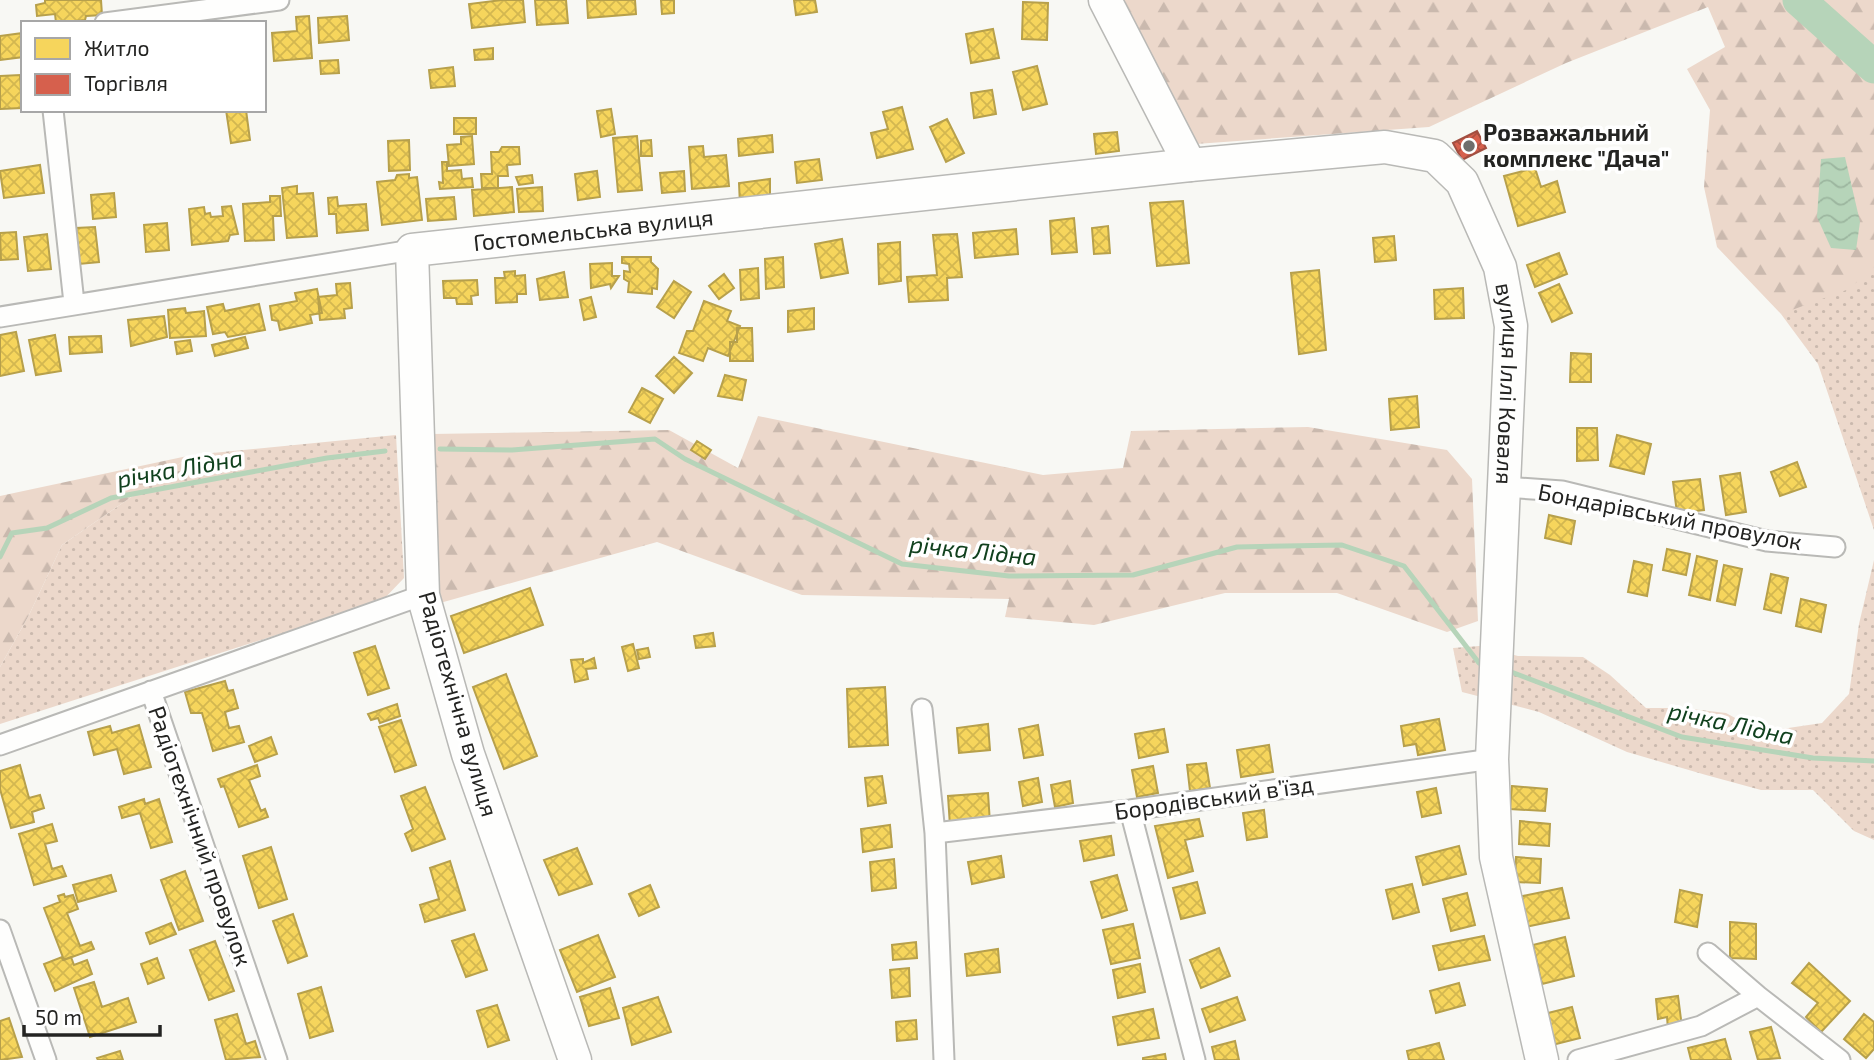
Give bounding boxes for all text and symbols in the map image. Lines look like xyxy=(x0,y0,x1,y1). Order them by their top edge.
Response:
legend xyxy=(21,21,266,112)
text: Житло xyxy=(84,35,149,60)
text: Торгівля xyxy=(84,70,168,95)
place label: Розважальний комплекс "Дача" xyxy=(1483,118,1669,172)
marker: Розважальний комплекс "Дача" xyxy=(1461,138,1477,154)
street label: Гостомельська вулиця xyxy=(472,202,715,256)
street label: вулиця Іллі Коваля xyxy=(1490,280,1526,485)
water label: річка Лідна xyxy=(114,442,245,493)
street label: Бондарівський провулок xyxy=(1536,477,1805,556)
water label: річка Лідна xyxy=(908,528,1038,571)
street label: Радіотехнічна вулиця xyxy=(412,588,505,820)
water label: річка Лідна xyxy=(1666,695,1797,750)
street label: Радіотехнічний провулок xyxy=(142,702,259,970)
street label: Бородівський в’їзд xyxy=(1113,769,1315,825)
scale bar xyxy=(24,993,161,1038)
text: 50 m xyxy=(35,1004,82,1029)

